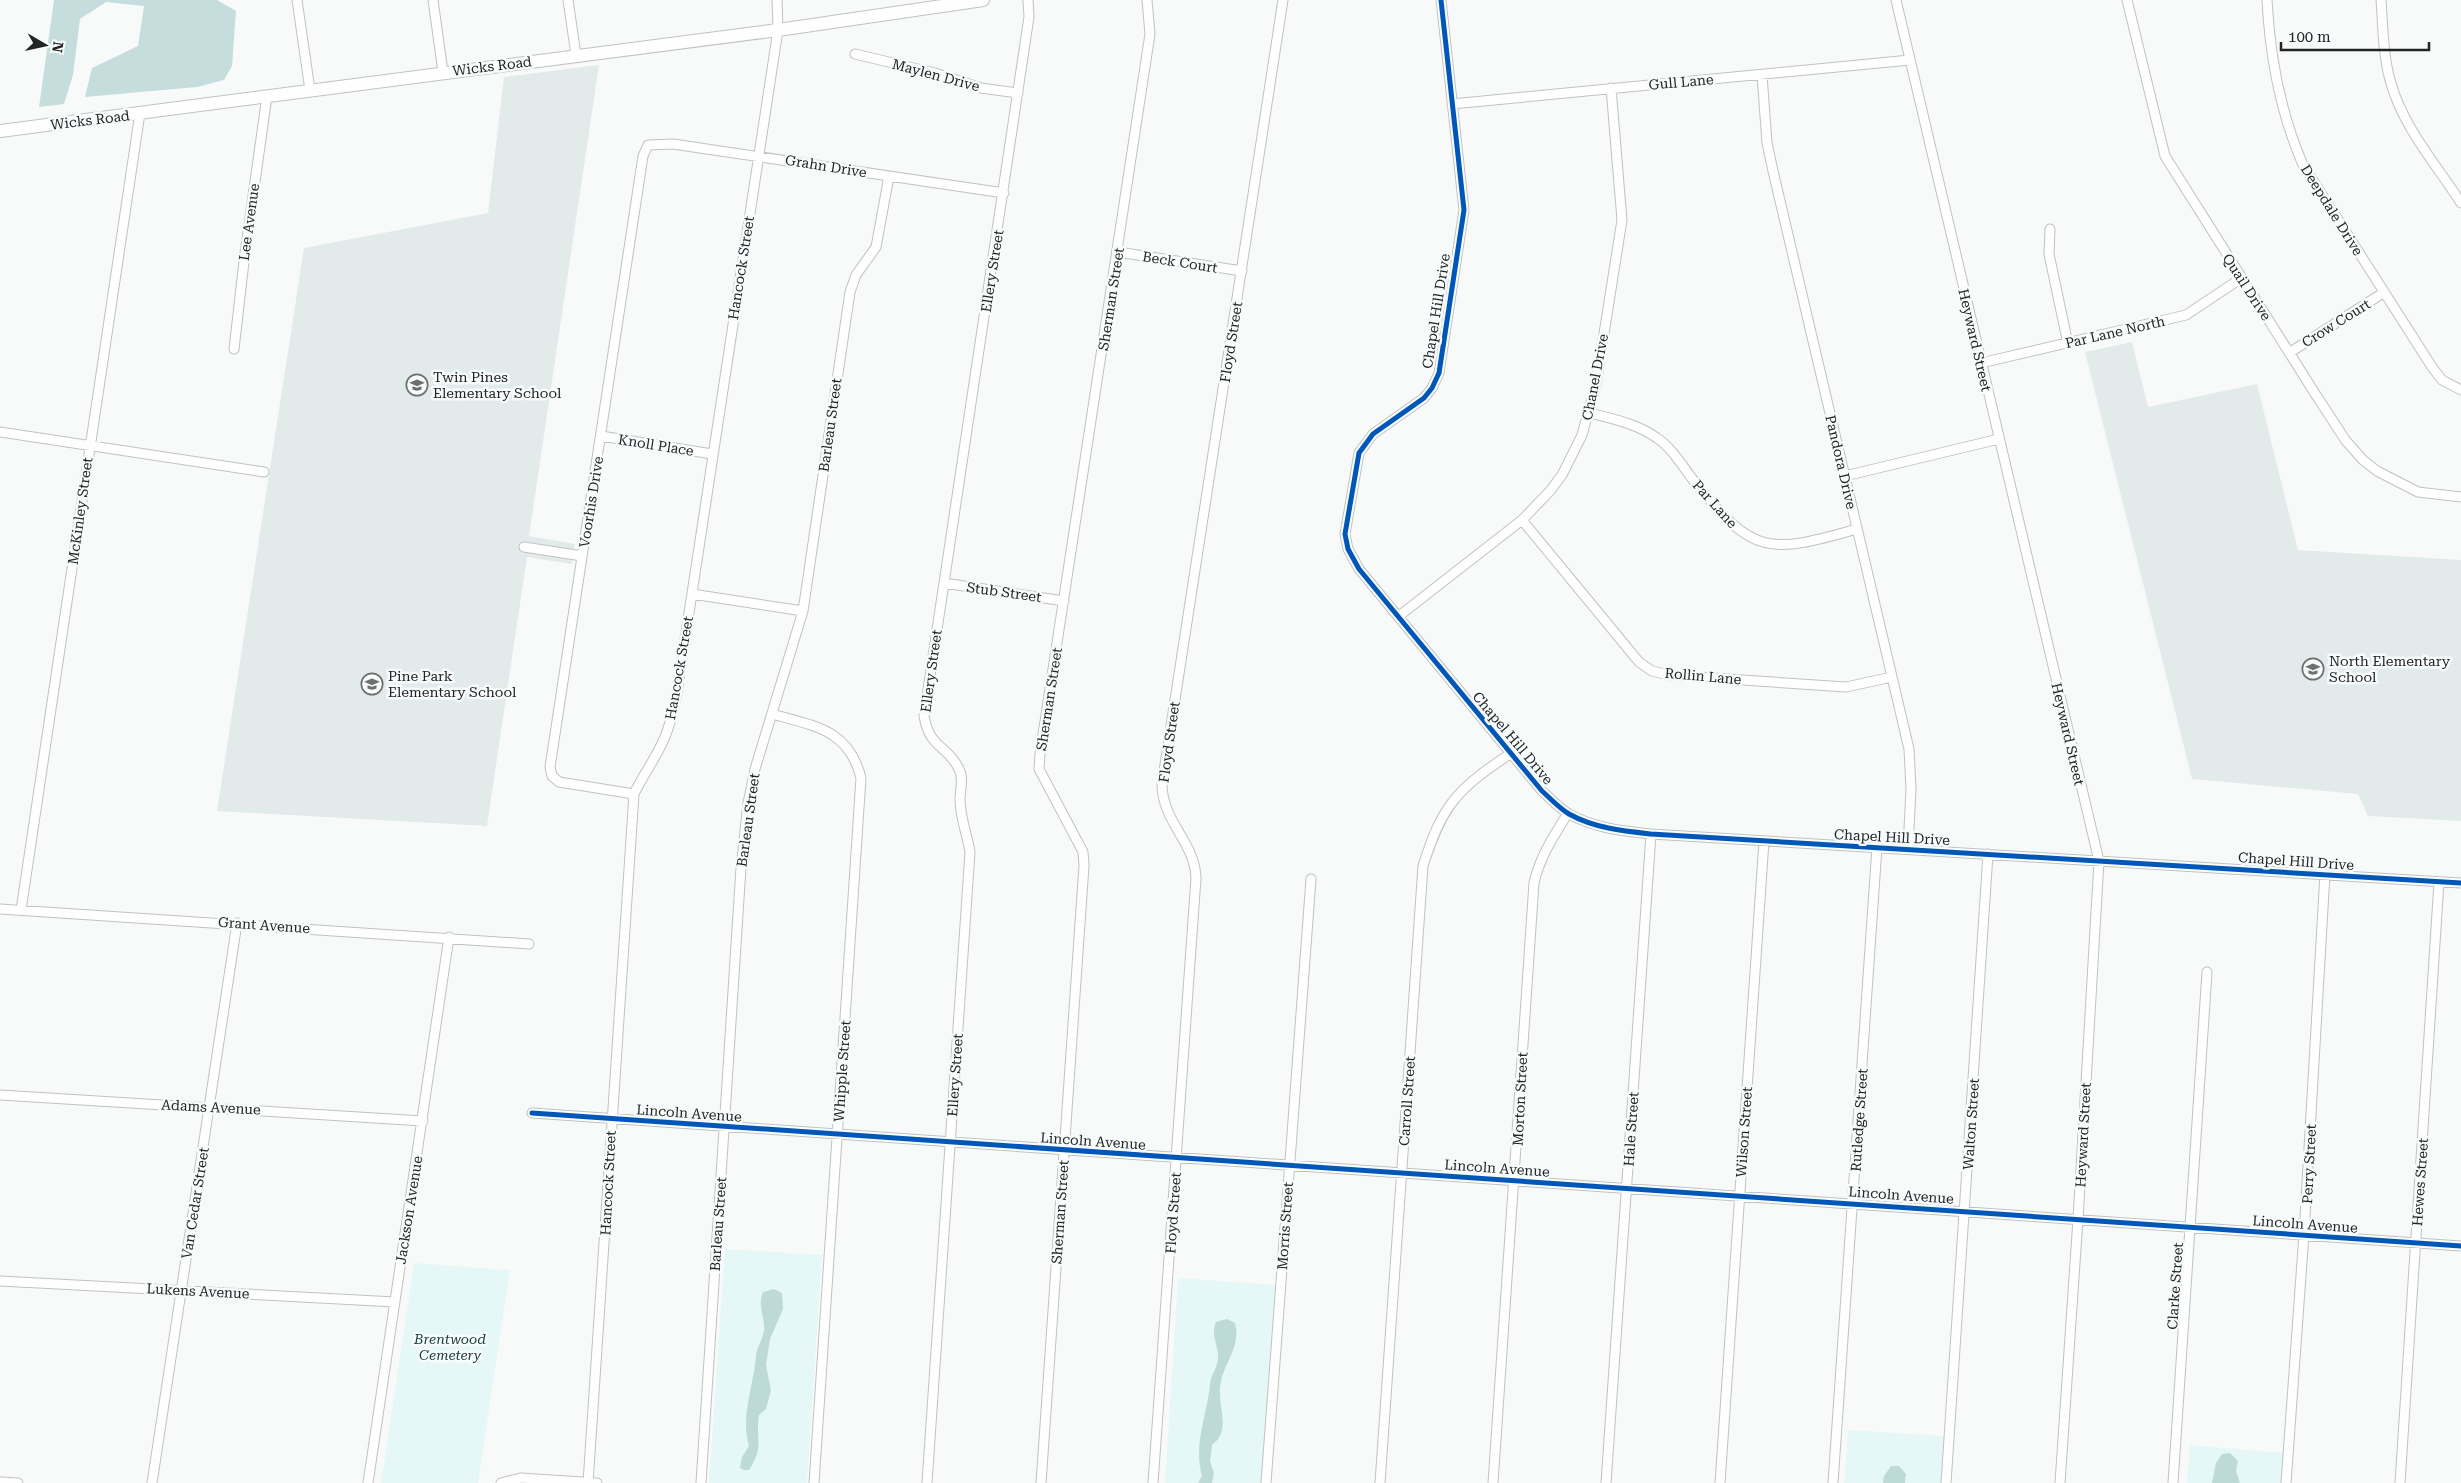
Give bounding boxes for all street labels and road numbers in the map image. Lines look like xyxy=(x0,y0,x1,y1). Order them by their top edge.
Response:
street label: Wicks Road xyxy=(451,53,533,79)
street label: Maylen Drive xyxy=(891,56,982,94)
street label: Gull Lane xyxy=(1648,71,1715,93)
street label: Wicks Road xyxy=(49,107,131,133)
street label: Grahn Drive xyxy=(784,152,868,180)
street label: Deepdale Drive xyxy=(2298,162,2367,259)
street label: Lee Avenue xyxy=(236,182,262,262)
street label: Hancock Street xyxy=(725,215,757,321)
street label: Ellery Street xyxy=(978,229,1006,313)
street label: Sherman Street xyxy=(1095,246,1127,352)
street label: Beck Court xyxy=(1141,248,1219,276)
street label: Quail Drive xyxy=(2220,251,2275,324)
street label: Chapel Hill Drive xyxy=(1419,252,1453,370)
street label: Heyward Street xyxy=(1955,287,1995,393)
street label: Crow Court xyxy=(2299,296,2373,350)
street label: Floyd Street xyxy=(1217,300,1245,384)
street label: Par Lane North xyxy=(2063,313,2167,351)
street label: Chanel Drive xyxy=(1579,332,1611,422)
street label: Barleau Street xyxy=(815,377,845,473)
street label: Pandora Drive xyxy=(1822,413,1860,511)
street label: Knoll Place xyxy=(617,431,695,459)
street label: Voorhis Drive xyxy=(576,455,606,549)
street label: McKinley Street xyxy=(65,456,95,566)
street label: Par Lane xyxy=(1689,477,1741,531)
street label: Stub Street xyxy=(966,579,1042,605)
street label: Hancock Street xyxy=(662,615,696,721)
street label: Ellery Street xyxy=(917,629,945,713)
street label: Sherman Street xyxy=(1033,646,1065,752)
street label: Rollin Lane xyxy=(1664,665,1742,687)
street label: Heyward Street xyxy=(2048,681,2088,787)
street label: Chapel Hill Drive xyxy=(1470,688,1557,788)
street label: Floyd Street xyxy=(1155,700,1183,784)
street label: Barleau Street xyxy=(733,772,763,868)
street label: Chapel Hill Drive xyxy=(1834,826,1951,848)
street label: Chapel Hill Drive xyxy=(2238,849,2355,873)
street label: Grant Avenue xyxy=(217,914,311,936)
street label: Whipple Street xyxy=(830,1020,854,1122)
street label: Ellery Street xyxy=(944,1033,966,1117)
street label: Morton Street xyxy=(1510,1052,1530,1146)
street label: Carroll Street xyxy=(1396,1056,1418,1146)
street label: Rutledge Street xyxy=(1847,1068,1871,1172)
street label: Walton Street xyxy=(1960,1078,1982,1170)
street label: Heyward Street xyxy=(2072,1082,2094,1188)
street label: Wilson Street xyxy=(1733,1086,1755,1178)
street label: Hale Street xyxy=(1620,1091,1642,1167)
street label: Adams Avenue xyxy=(161,1096,261,1118)
street label: Lincoln Avenue xyxy=(636,1101,743,1125)
street label: Perry Street xyxy=(2299,1124,2319,1204)
street label: Lincoln Avenue xyxy=(1040,1129,1147,1153)
street label: Hancock Street xyxy=(597,1130,619,1236)
street label: Hewes Street xyxy=(2409,1137,2431,1227)
street label: Van Cedar Street xyxy=(178,1146,212,1260)
street label: Jackson Avenue xyxy=(393,1154,426,1265)
street label: Lincoln Avenue xyxy=(1444,1156,1551,1180)
street label: Sherman Street xyxy=(1048,1159,1072,1265)
street label: Floyd Street xyxy=(1162,1172,1184,1254)
street label: Barleau Street xyxy=(707,1176,729,1272)
street label: Morris Street xyxy=(1274,1181,1296,1271)
street label: Lincoln Avenue xyxy=(1848,1183,1955,1207)
street label: Lincoln Avenue xyxy=(2252,1212,2359,1236)
street label: Clarke Street xyxy=(2164,1242,2186,1330)
street label: Lukens Avenue xyxy=(146,1280,250,1302)

